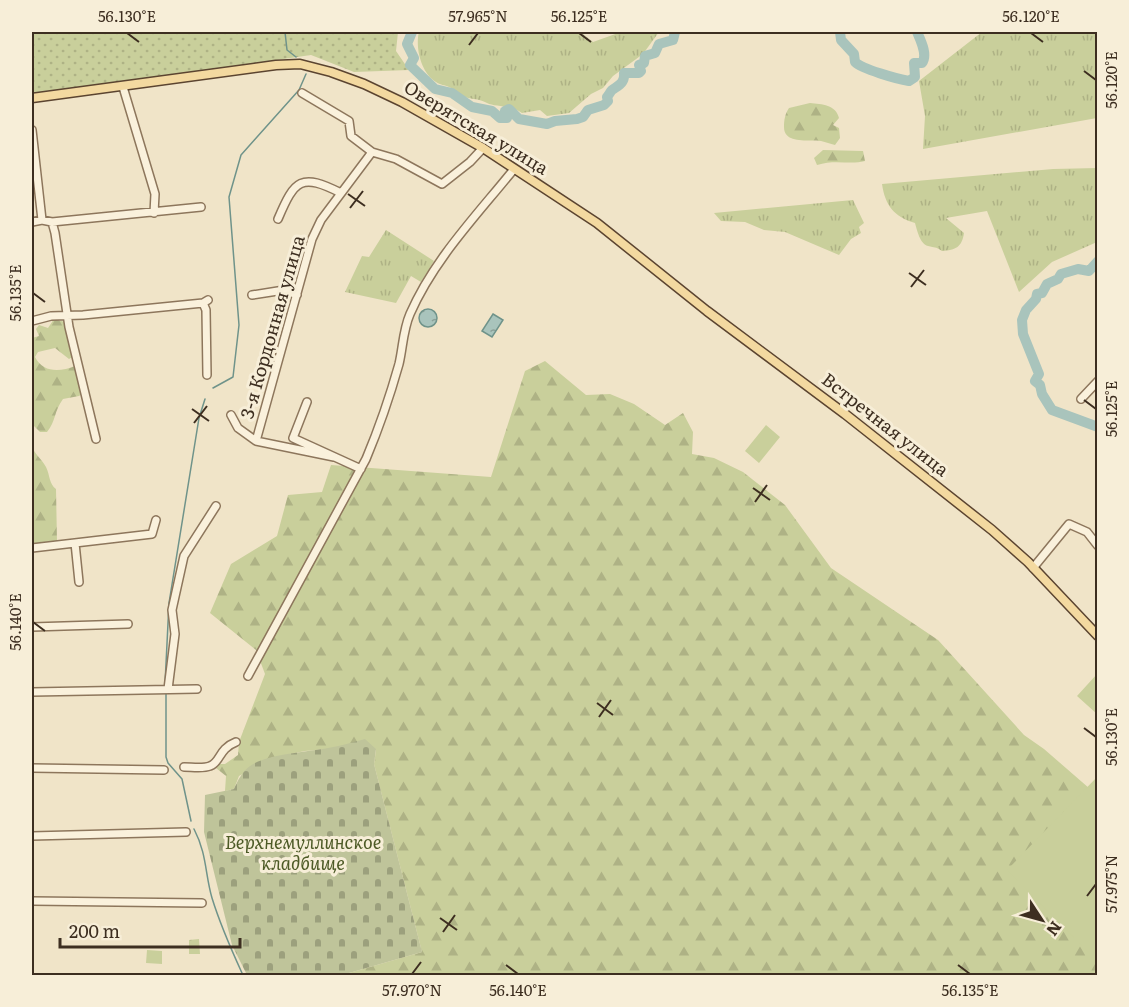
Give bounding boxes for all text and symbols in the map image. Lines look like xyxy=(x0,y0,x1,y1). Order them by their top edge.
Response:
text: 56.130°E xyxy=(98,4,156,27)
text: 57.965°N xyxy=(448,4,508,27)
text: 56.125°E xyxy=(551,4,607,27)
text: 56.120°E xyxy=(1002,4,1060,27)
text: 56.120°E xyxy=(1099,51,1122,109)
street label: Оверятская улица xyxy=(399,73,554,181)
street label: 3-я Кордонная улица xyxy=(232,231,311,422)
text: 56.135°E xyxy=(3,265,26,321)
street label: Встречная улица xyxy=(817,366,955,482)
text: 56.125°E xyxy=(1099,381,1122,437)
text: 56.140°E xyxy=(3,593,26,651)
text: 56.130°E xyxy=(1099,708,1122,766)
park label: Верхнемуллинское кладбище xyxy=(225,828,381,876)
text: 57.975°N xyxy=(1099,855,1122,913)
north arrow xyxy=(1012,890,1072,950)
scale bar xyxy=(60,911,240,949)
text: 200 m xyxy=(69,917,120,944)
text: N xyxy=(1041,917,1069,942)
text: 57.970°N xyxy=(382,978,442,1001)
text: 56.140°E xyxy=(489,978,547,1001)
text: 56.135°E xyxy=(942,978,998,1001)

